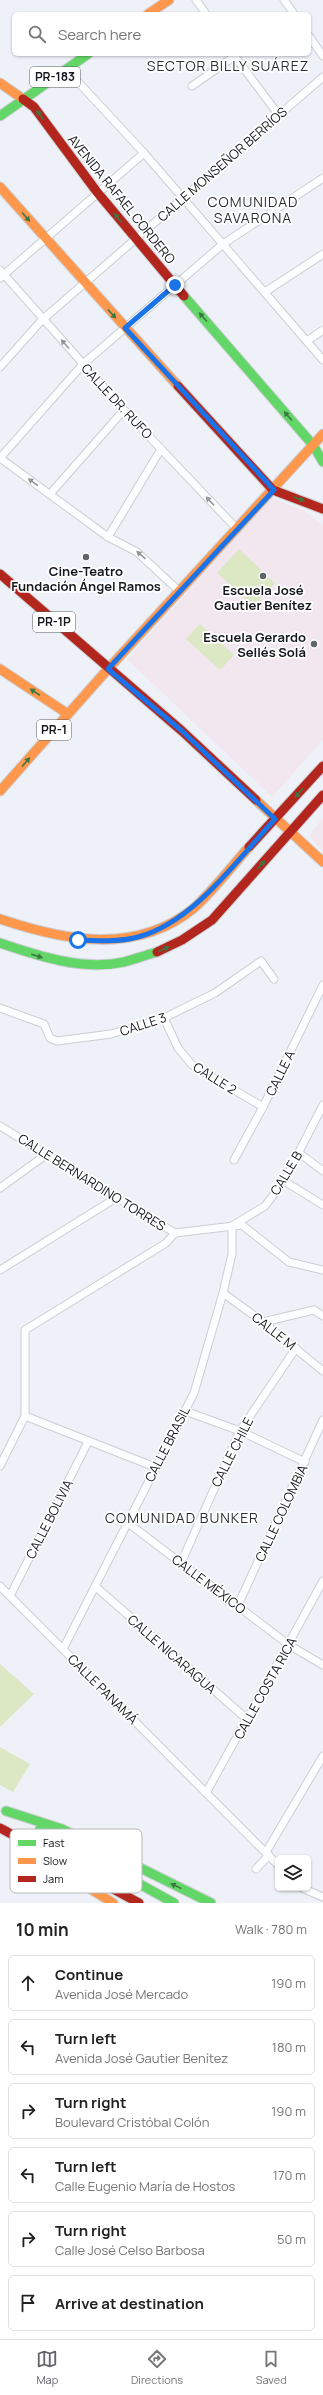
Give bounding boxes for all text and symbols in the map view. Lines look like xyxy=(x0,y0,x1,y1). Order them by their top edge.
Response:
search box xyxy=(12,12,311,56)
icon: search xyxy=(26,23,48,45)
text: Search here xyxy=(58,24,141,45)
district label: SECTOR BILLY SUÁREZ xyxy=(147,56,309,75)
road number: PR-183 xyxy=(30,67,80,87)
street label: CALLE MONSEÑOR BERRÍOS xyxy=(153,103,291,225)
one-way arrow xyxy=(36,109,44,120)
street label: AVENIDA RAFAEL CORDERO xyxy=(64,131,180,268)
district label: COMUNIDAD SAVARONA xyxy=(208,192,298,227)
one-way arrow xyxy=(21,211,30,222)
one-way arrow xyxy=(114,213,123,224)
route end xyxy=(166,276,184,294)
one-way arrow xyxy=(107,309,116,318)
one-way arrow xyxy=(198,312,207,323)
one-way arrow xyxy=(60,339,70,349)
street label: CALLE DR. RUFO xyxy=(77,360,157,443)
one-way arrow xyxy=(283,410,292,421)
one-way arrow xyxy=(28,478,39,487)
one-way arrow xyxy=(206,496,215,506)
one-way arrow xyxy=(293,496,305,502)
one-way arrow xyxy=(135,551,146,560)
marker: Cine-Teatro Fundación Ángel Ramos xyxy=(81,552,91,562)
place label: Cine-Teatro Fundación Ángel Ramos xyxy=(11,562,161,595)
marker: Escuela José Gautier Benítez xyxy=(258,571,268,581)
place label: Escuela José Gautier Benítez xyxy=(214,581,312,614)
road number: PR-1P xyxy=(33,612,75,632)
place label: Escuela Gerardo Sellés Solá xyxy=(203,628,306,661)
marker: Escuela Gerardo Sellés Solá xyxy=(309,639,319,649)
one-way arrow xyxy=(30,688,41,696)
road number: PR-1 xyxy=(37,720,71,740)
one-way arrow xyxy=(21,757,30,767)
one-way arrow xyxy=(294,788,304,798)
one-way arrow xyxy=(256,860,265,870)
route start xyxy=(69,931,87,949)
one-way arrow xyxy=(158,946,170,953)
one-way arrow xyxy=(31,953,43,959)
street label: CALLE 3 xyxy=(118,1008,168,1040)
street label: CALLE A xyxy=(261,1047,299,1099)
street label: CALLE 2 xyxy=(190,1058,240,1098)
street label: CALLE BERNARDINO TORRES xyxy=(15,1129,169,1235)
street label: CALLE B xyxy=(266,1148,306,1198)
street label: CALLE M xyxy=(248,1308,300,1354)
street label: CALLE BRASIL xyxy=(140,1403,194,1485)
street label: CALLE CHILE xyxy=(207,1414,257,1490)
street label: CALLE COLOMBIA xyxy=(251,1462,311,1564)
street label: CALLE BOLIVIA xyxy=(21,1476,77,1562)
district label: COMUNIDAD BUNKER xyxy=(105,1508,259,1527)
street label: CALLE MÉXICO xyxy=(168,1550,250,1618)
street label: CALLE NICARAGUA xyxy=(124,1610,220,1698)
street label: CALLE COSTA RICA xyxy=(229,1634,301,1742)
street label: CALLE PANAMÁ xyxy=(64,1650,142,1728)
legend xyxy=(10,1829,142,1893)
text: Fast xyxy=(43,1835,65,1850)
text: Slow xyxy=(43,1853,68,1868)
map controls xyxy=(275,1855,311,1891)
button: layers xyxy=(275,1855,311,1891)
text: Jam xyxy=(43,1871,64,1886)
one-way arrow xyxy=(170,1883,182,1889)
text: 10 min xyxy=(16,1918,69,1941)
text: Walk · 780 m xyxy=(235,1920,307,1938)
text: Continue xyxy=(55,1964,123,1985)
icon: ahead xyxy=(17,1972,39,1994)
text: 190 m xyxy=(271,1974,306,1992)
text: Avenida José Mercado xyxy=(55,1985,188,2003)
text: Turn left xyxy=(55,2028,117,2049)
icon: left xyxy=(17,2036,39,2058)
text: 180 m xyxy=(272,2038,306,2056)
text: Avenida José Gautier Benítez xyxy=(55,2049,228,2067)
text: Turn right xyxy=(55,2092,126,2113)
icon: right xyxy=(17,2100,39,2122)
text: 190 m xyxy=(271,2102,306,2120)
text: Boulevard Cristóbal Colón xyxy=(55,2113,210,2131)
text: Turn left xyxy=(55,2156,117,2177)
icon: left xyxy=(17,2164,39,2186)
text: 170 m xyxy=(273,2166,306,2184)
text: Calle Eugenio María de Hostos xyxy=(55,2177,235,2195)
text: Turn right xyxy=(55,2220,126,2241)
icon: right xyxy=(17,2228,39,2250)
text: 50 m xyxy=(277,2230,306,2248)
text: Calle José Celso Barbosa xyxy=(55,2241,205,2259)
icon: arrive xyxy=(17,2292,39,2314)
text: Arrive at destination xyxy=(55,2293,204,2314)
tab: Map xyxy=(36,2348,58,2387)
tab: Directions xyxy=(131,2348,183,2387)
tab: Saved xyxy=(256,2348,287,2387)

